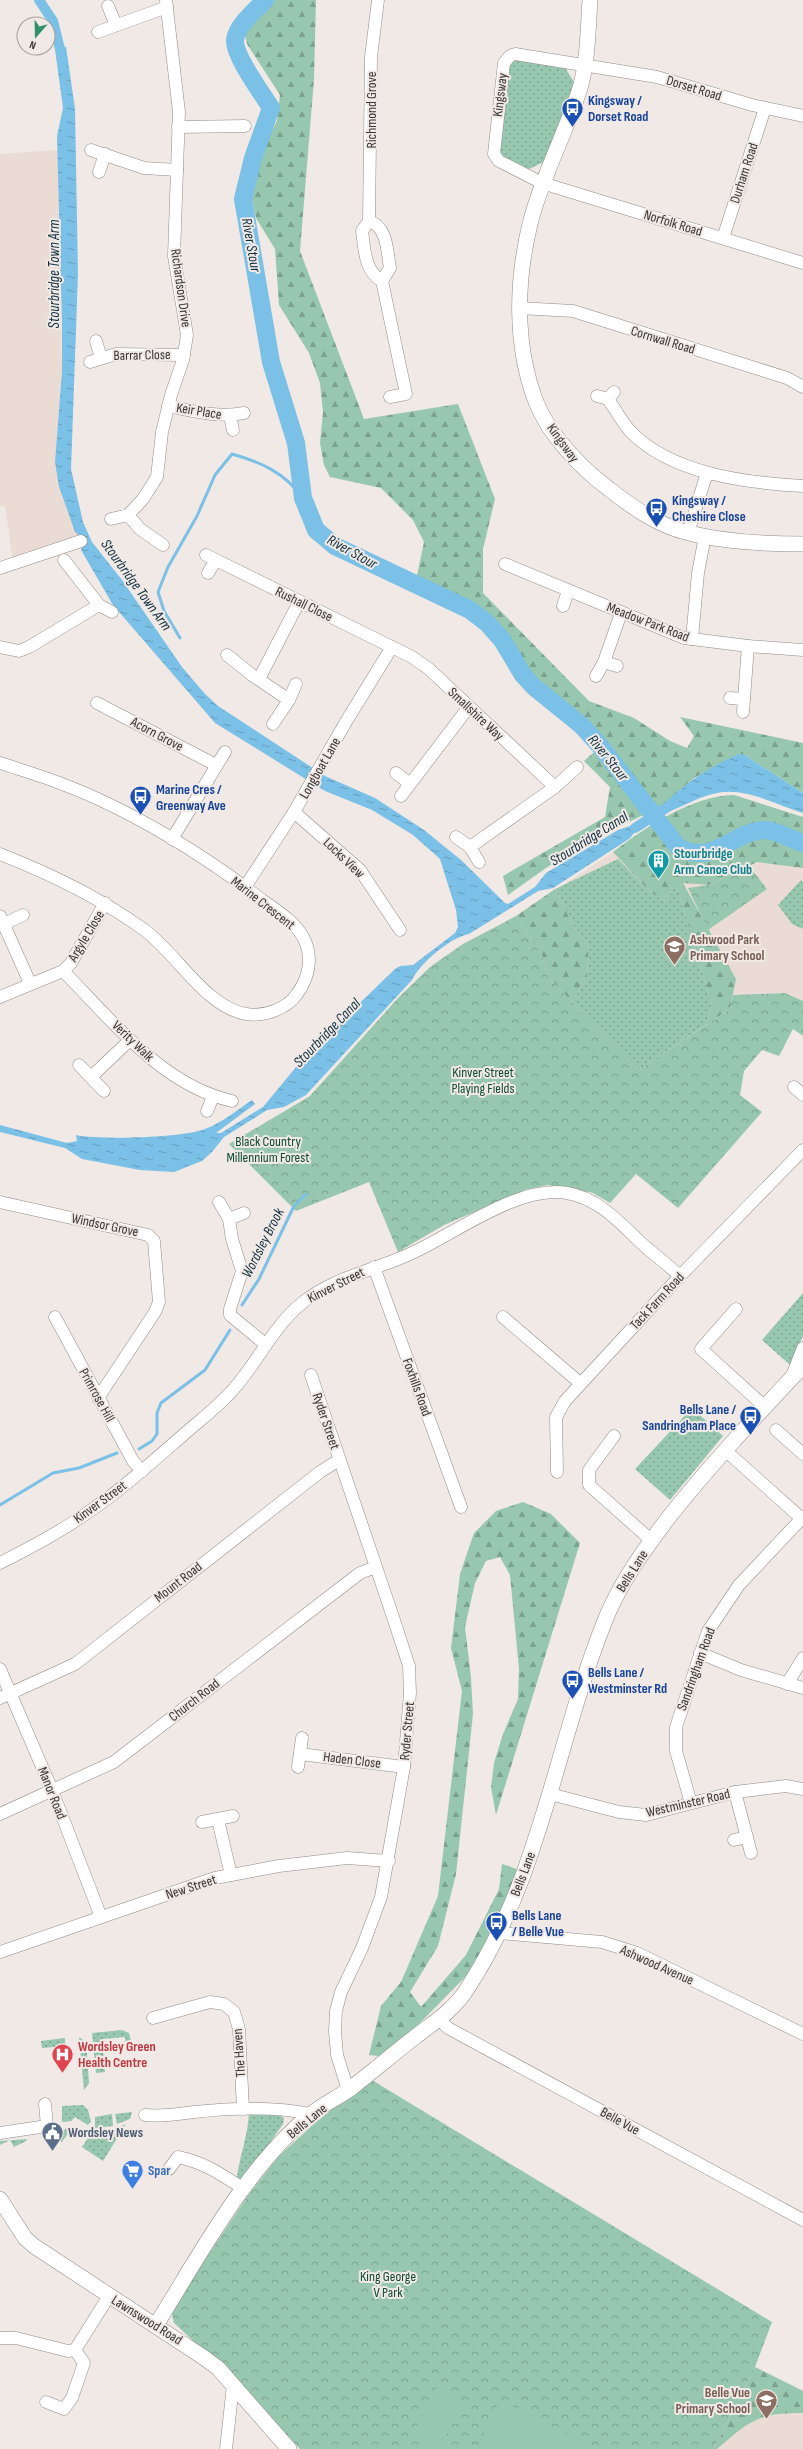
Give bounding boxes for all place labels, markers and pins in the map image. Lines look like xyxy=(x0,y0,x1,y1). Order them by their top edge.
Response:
place label: Kingsway / Dorset Road xyxy=(588,92,648,125)
bus stop icon: Kingsway / Dorset Road xyxy=(559,95,585,128)
place label: Kingsway / Cheshire Close xyxy=(672,492,746,525)
bus stop icon: Kingsway / Cheshire Close xyxy=(643,495,669,528)
place label: Marine Cres / Greenway Ave xyxy=(156,781,226,814)
bus stop icon: Marine Cres / Greenway Ave xyxy=(128,784,154,817)
place label: Stourbridge Arm Canoe Club xyxy=(673,845,752,878)
building icon: Stourbridge Arm Canoe Club xyxy=(645,848,671,881)
place label: Ashwood Park Primary School xyxy=(689,931,765,964)
school or university icon: Ashwood Park Primary School xyxy=(661,934,687,967)
place label: Bells Lane / Sandringham Place xyxy=(642,1401,736,1434)
bus stop icon: Bells Lane / Sandringham Place xyxy=(738,1404,764,1437)
place label: Bells Lane / Westminster Rd xyxy=(588,1664,667,1697)
bus stop icon: Bells Lane / Westminster Rd xyxy=(560,1667,586,1700)
place label: Bells Lane / Belle Vue xyxy=(512,1907,564,1940)
bus stop icon: Bells Lane / Belle Vue xyxy=(484,1910,510,1943)
place label: Wordsley Green Health Centre xyxy=(78,2038,156,2071)
hospital icon: Wordsley Green Health Centre xyxy=(49,2041,75,2074)
public building icon: Wordsley News xyxy=(39,2119,65,2152)
place label: Wordsley News xyxy=(68,2124,143,2141)
supermarket icon: Spar xyxy=(119,2157,145,2190)
place label: Spar xyxy=(148,2162,171,2179)
place label: Belle Vue Primary School xyxy=(676,2384,750,2417)
school or university icon: Belle Vue Primary School xyxy=(753,2387,779,2420)

